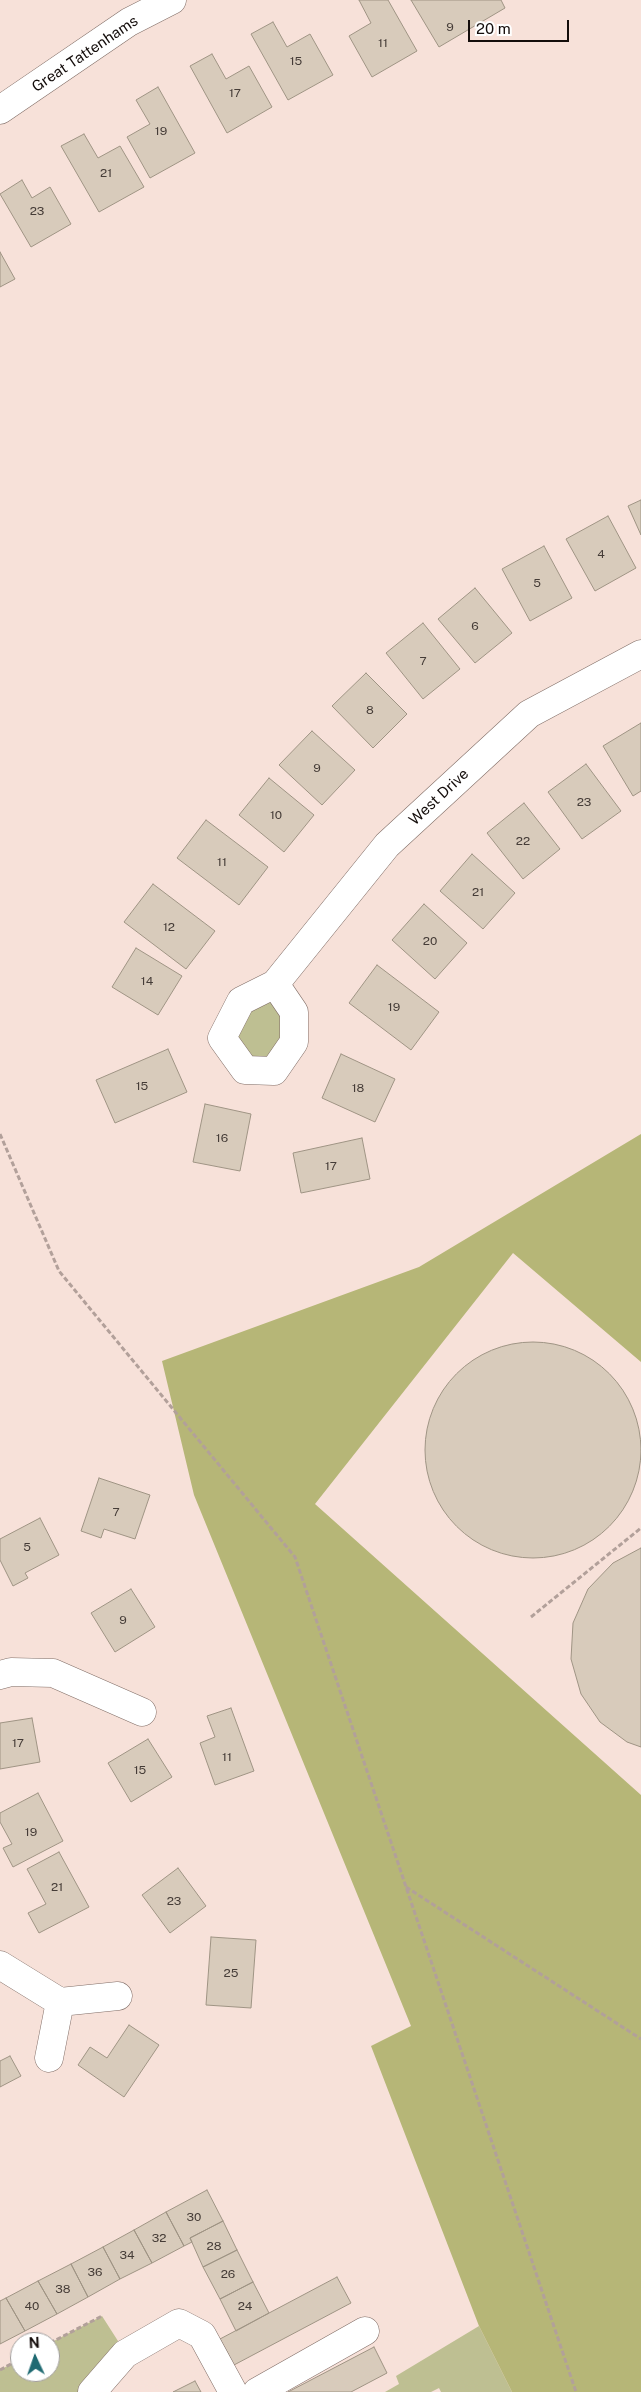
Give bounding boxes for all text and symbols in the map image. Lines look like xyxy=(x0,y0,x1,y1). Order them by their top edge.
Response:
scale bar xyxy=(471,10,572,42)
street label: Great Tattenhams xyxy=(29,12,141,96)
house number: 9 xyxy=(446,20,454,34)
text: 20 m xyxy=(476,20,511,37)
house number: 11 xyxy=(378,36,388,50)
house number: 15 xyxy=(290,54,302,68)
house number: 17 xyxy=(229,86,241,100)
house number: 19 xyxy=(155,124,167,138)
house number: 21 xyxy=(100,166,112,180)
house number: 23 xyxy=(30,204,44,218)
house number: 4 xyxy=(597,547,605,561)
house number: 5 xyxy=(533,576,541,590)
house number: 6 xyxy=(471,619,479,633)
house number: 7 xyxy=(419,654,427,668)
house number: 8 xyxy=(366,703,374,717)
house number: 9 xyxy=(313,761,321,775)
street label: West Drive xyxy=(405,765,473,829)
house number: 23 xyxy=(577,795,591,809)
house number: 10 xyxy=(270,808,282,822)
house number: 22 xyxy=(516,834,530,848)
house number: 11 xyxy=(217,855,227,869)
house number: 21 xyxy=(472,885,484,899)
house number: 12 xyxy=(163,920,175,934)
house number: 20 xyxy=(423,934,437,948)
house number: 14 xyxy=(141,974,153,988)
house number: 19 xyxy=(388,1000,400,1014)
house number: 15 xyxy=(136,1079,148,1093)
house number: 18 xyxy=(352,1081,364,1095)
house number: 16 xyxy=(216,1131,228,1145)
house number: 17 xyxy=(325,1159,337,1173)
house number: 7 xyxy=(112,1505,120,1519)
house number: 5 xyxy=(23,1540,31,1554)
house number: 9 xyxy=(119,1613,127,1627)
house number: 17 xyxy=(12,1736,24,1750)
house number: 11 xyxy=(222,1750,232,1764)
house number: 15 xyxy=(134,1763,146,1777)
house number: 19 xyxy=(25,1825,37,1839)
house number: 21 xyxy=(51,1880,63,1894)
house number: 23 xyxy=(167,1894,181,1908)
house number: 25 xyxy=(224,1966,238,1980)
house number: 30 xyxy=(187,2210,201,2224)
house number: 32 xyxy=(152,2231,166,2245)
house number: 28 xyxy=(207,2239,221,2253)
house number: 34 xyxy=(119,2248,135,2262)
house number: 36 xyxy=(88,2265,102,2279)
house number: 26 xyxy=(221,2267,235,2281)
house number: 38 xyxy=(55,2282,71,2296)
house number: 40 xyxy=(25,2299,39,2313)
house number: 24 xyxy=(238,2299,252,2313)
north arrow xyxy=(10,2332,60,2382)
text: N xyxy=(28,2335,40,2351)

